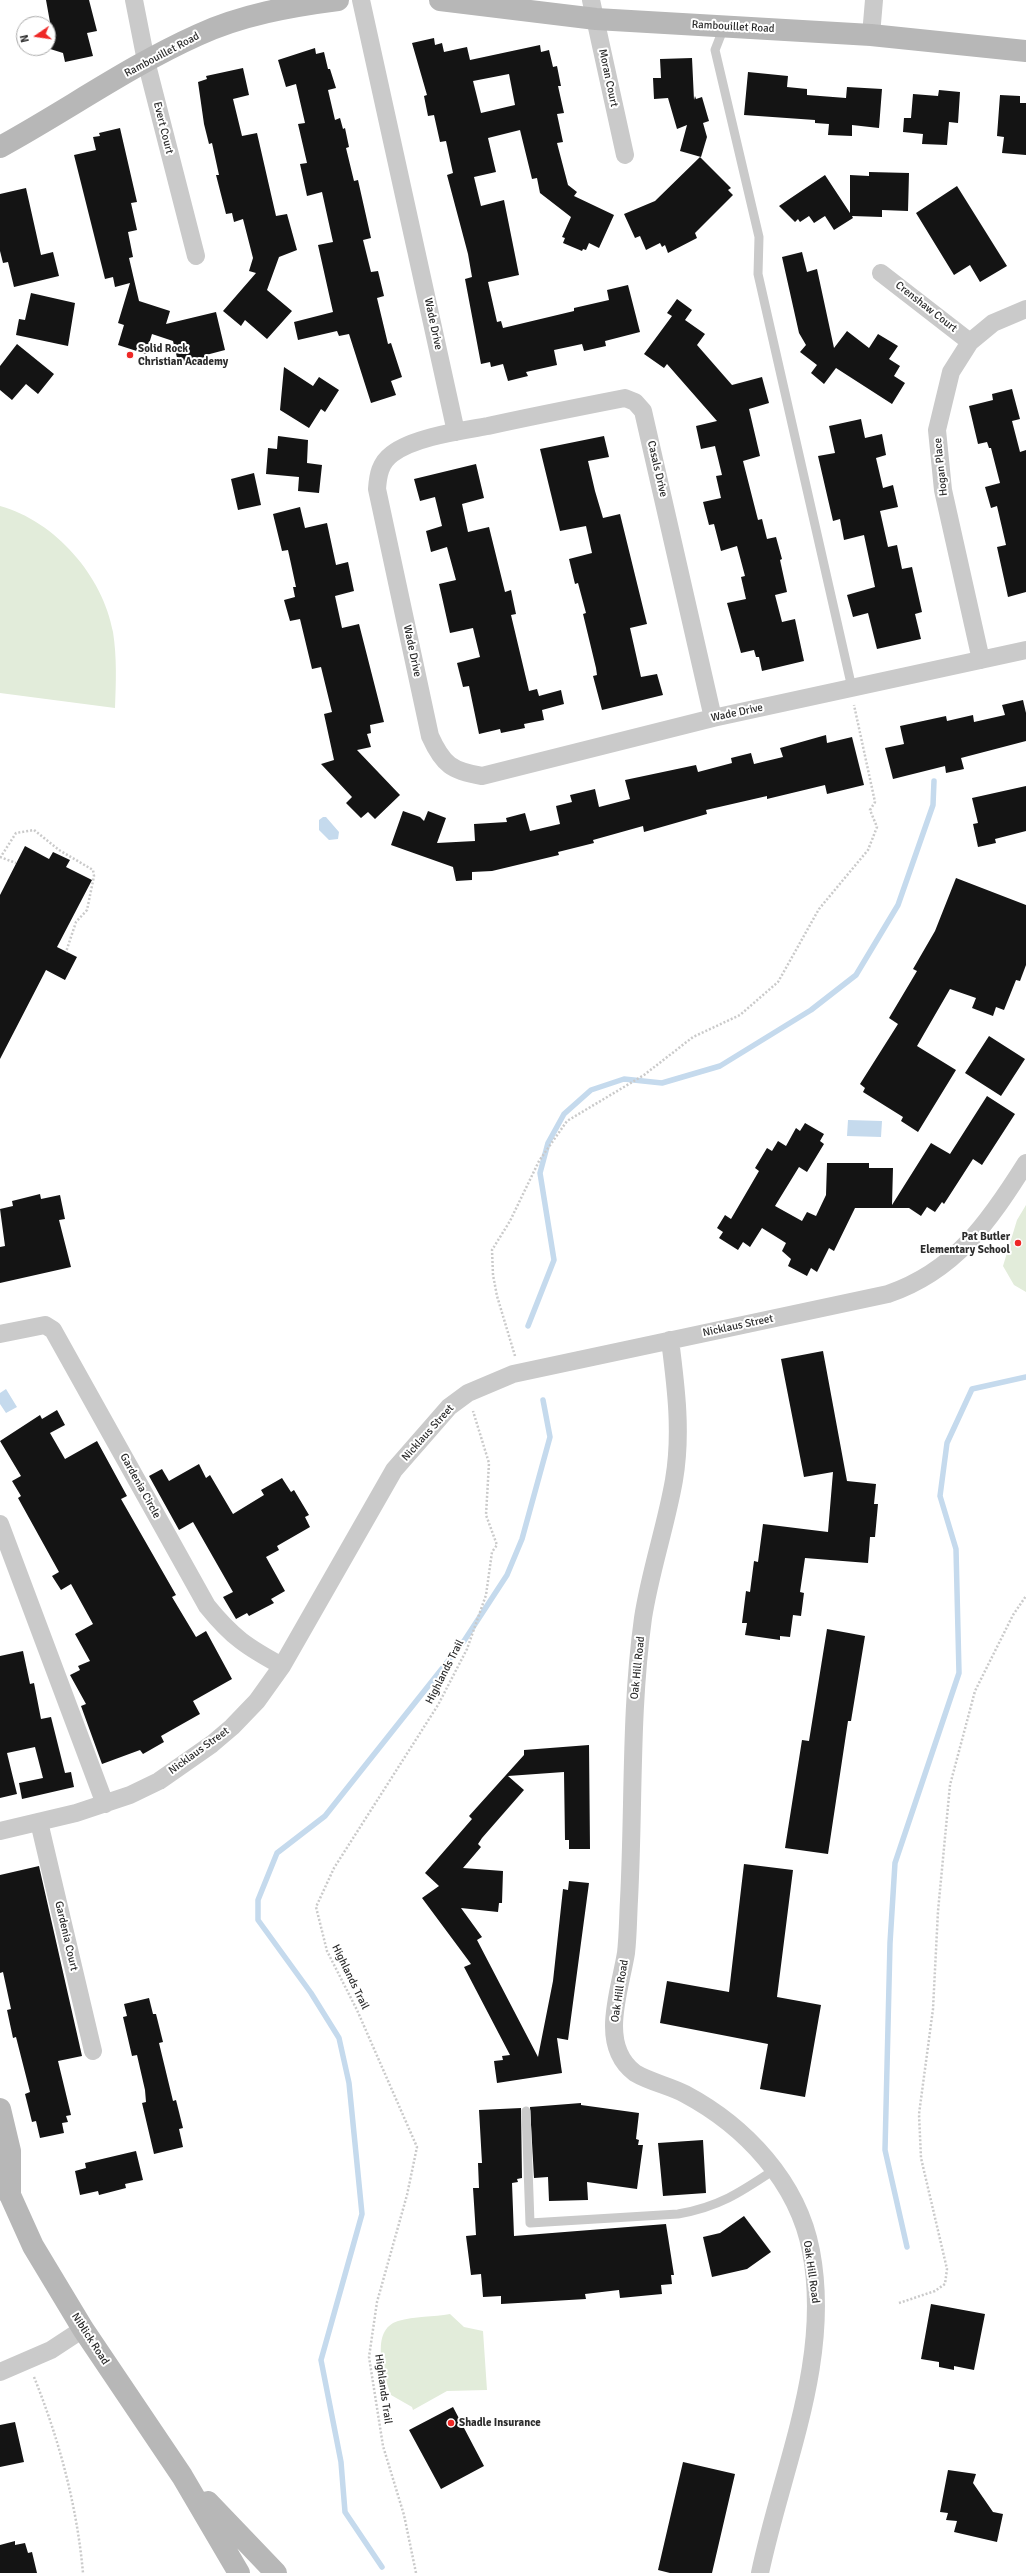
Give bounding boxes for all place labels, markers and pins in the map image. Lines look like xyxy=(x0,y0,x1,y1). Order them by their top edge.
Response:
place label: Solid Rock Christian Academy xyxy=(138,342,228,368)
marker: Solid Rock Christian Academy xyxy=(125,350,135,360)
place label: Pat Butler Elementary School xyxy=(920,1230,1010,1256)
marker: Pat Butler Elementary School xyxy=(1013,1238,1023,1248)
place label: Shadle Insurance xyxy=(459,2416,541,2430)
marker: Shadle Insurance xyxy=(446,2418,456,2428)

